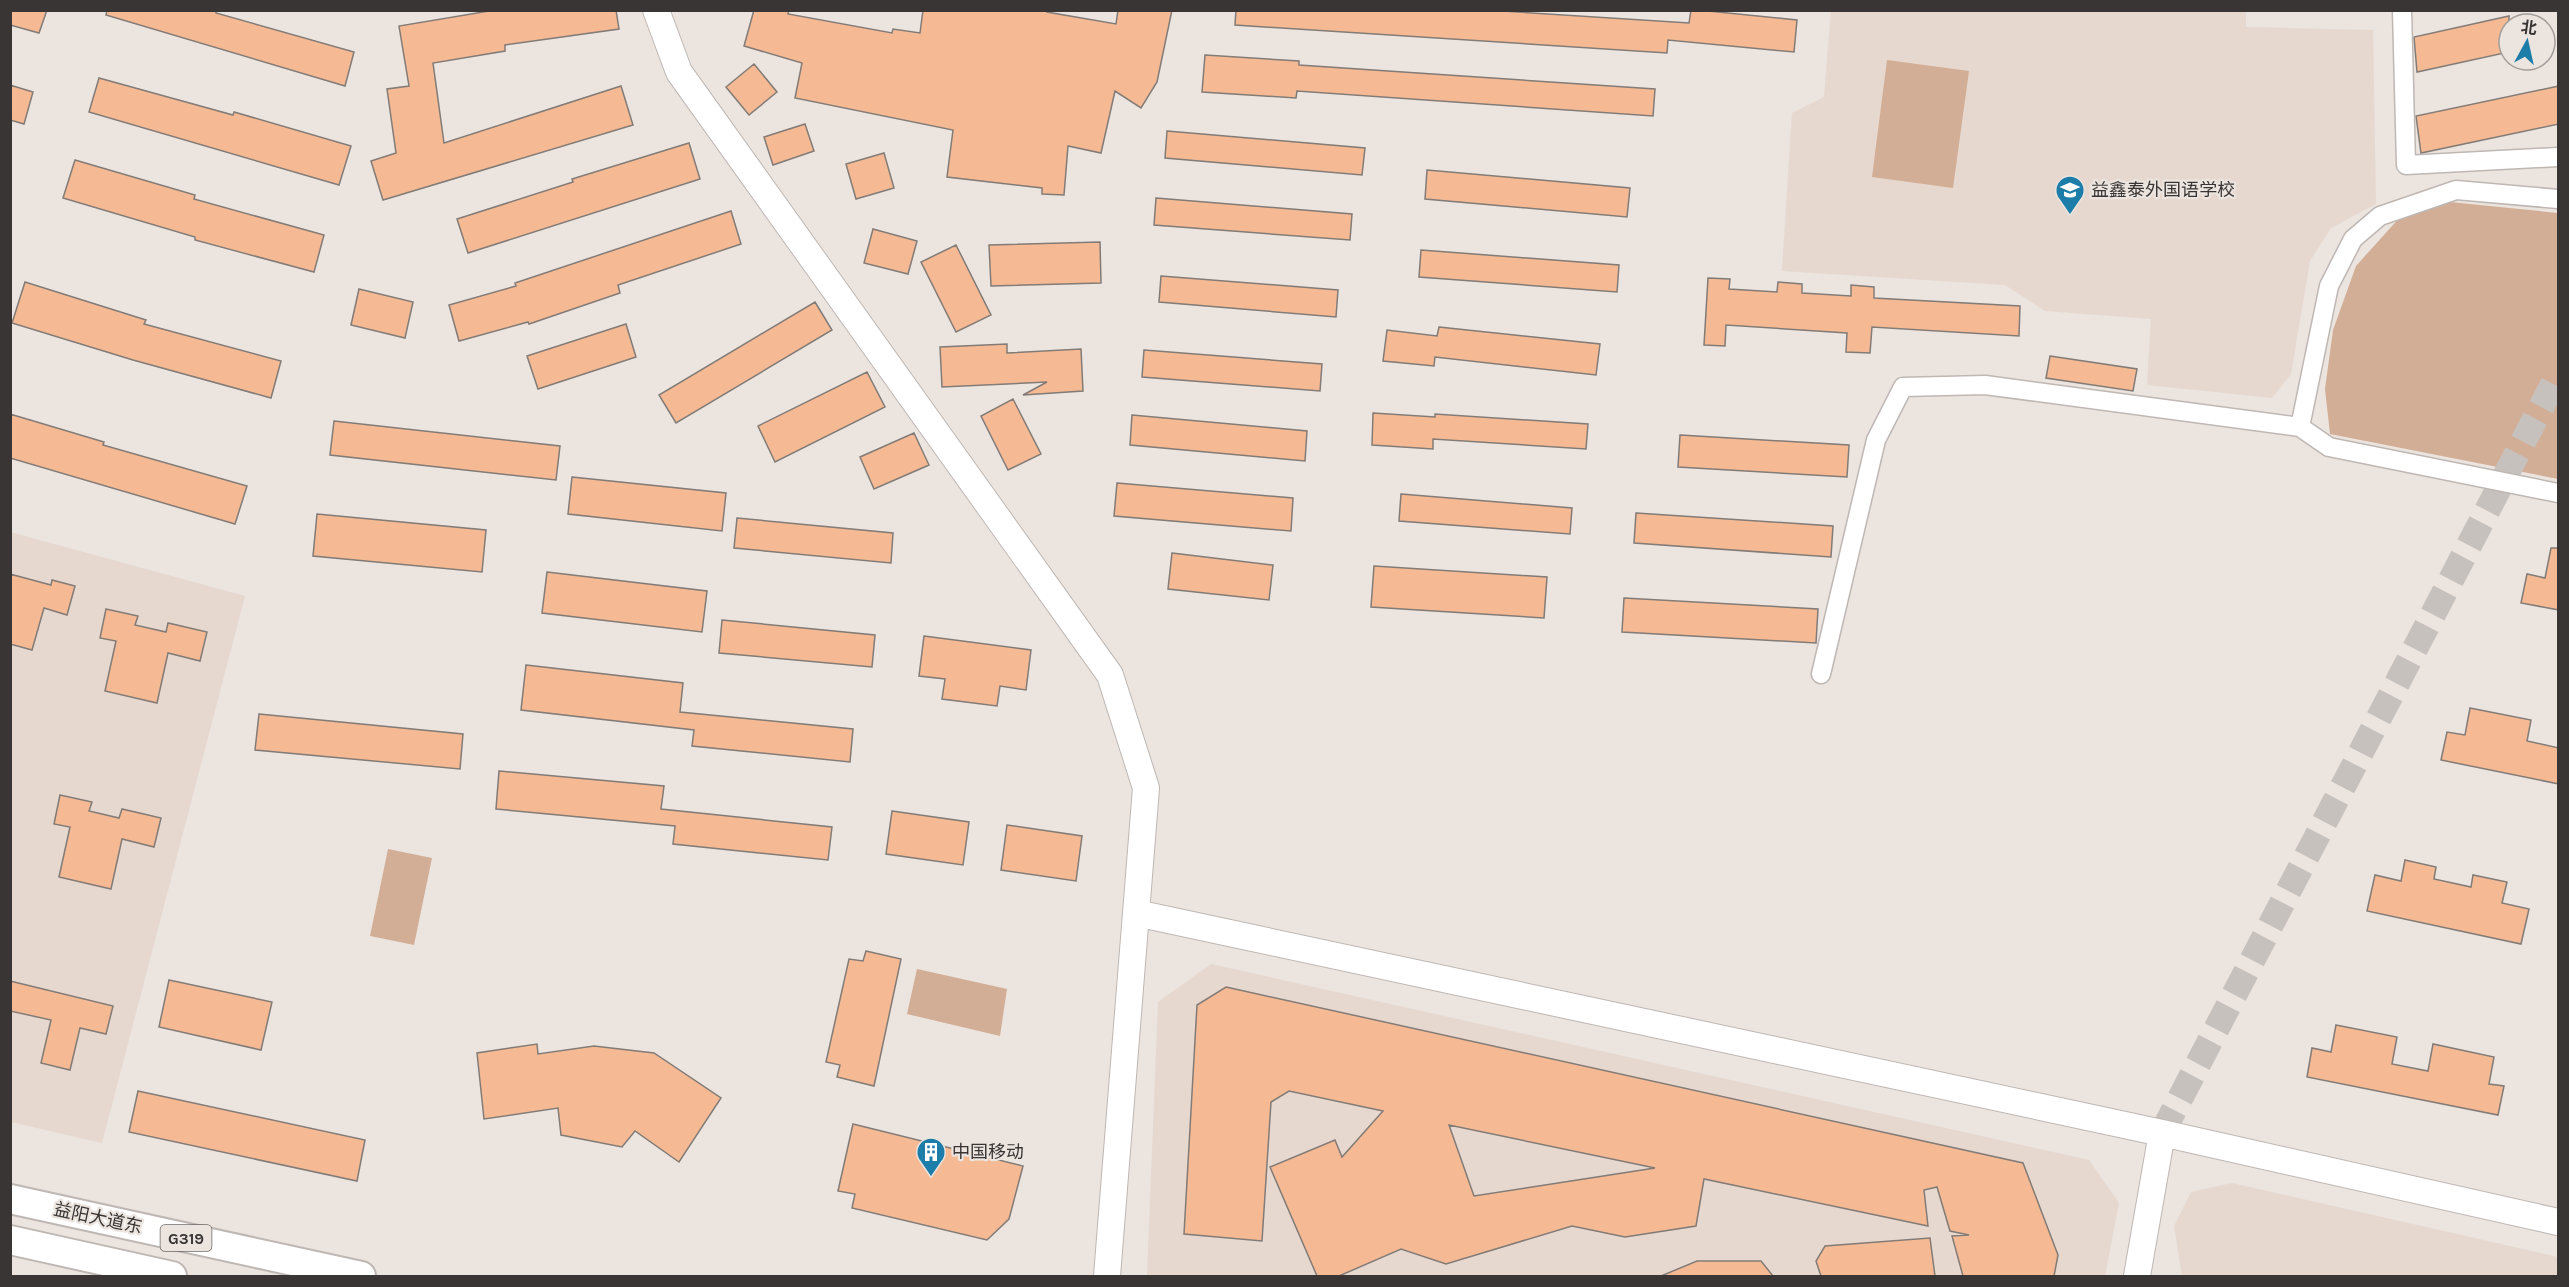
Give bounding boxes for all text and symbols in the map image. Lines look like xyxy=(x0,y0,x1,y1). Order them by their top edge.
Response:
north arrow xyxy=(2497,12,2557,72)
text: 北 xyxy=(2520,17,2538,38)
school or university icon: 益鑫泰外国语学校 xyxy=(2054,174,2086,216)
place label: 益鑫泰外国语学校 xyxy=(2091,179,2235,201)
building icon: 中国移动 xyxy=(915,1136,947,1178)
place label: 中国移动 xyxy=(952,1141,1024,1163)
street label: 益阳大道东 xyxy=(52,1198,144,1238)
road number: G319 xyxy=(160,1225,212,1251)

